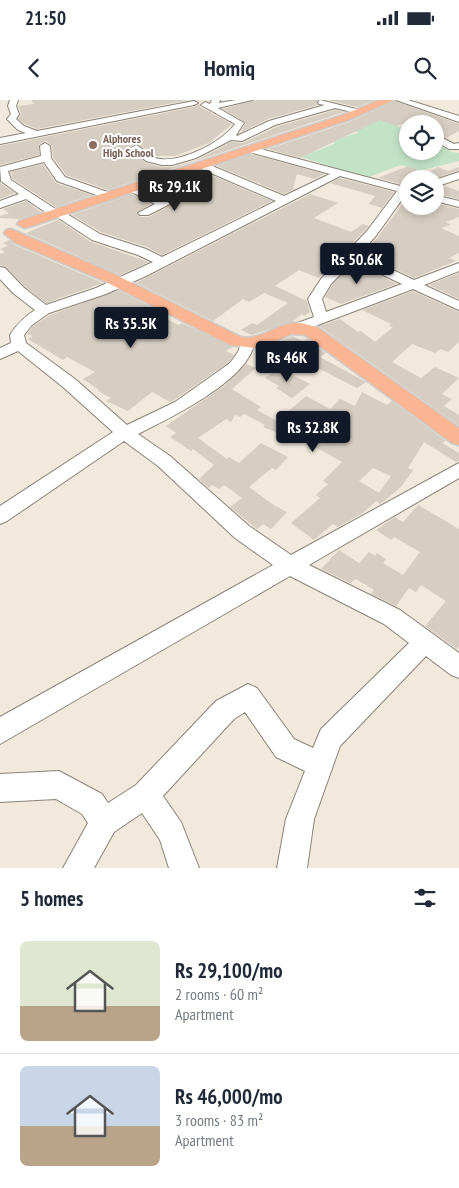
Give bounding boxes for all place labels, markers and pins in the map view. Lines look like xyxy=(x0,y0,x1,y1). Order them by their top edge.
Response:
place label: Alphores High School xyxy=(102,131,154,160)
marker: Alphores High School xyxy=(87,139,99,151)
pin: Rs 29.1K xyxy=(123,170,227,212)
pin: Rs 50.6K xyxy=(305,242,409,285)
pin: Rs 35.5K xyxy=(79,306,183,349)
pin: Rs 46K xyxy=(246,340,328,383)
pin: Rs 32.8K xyxy=(261,410,365,453)

